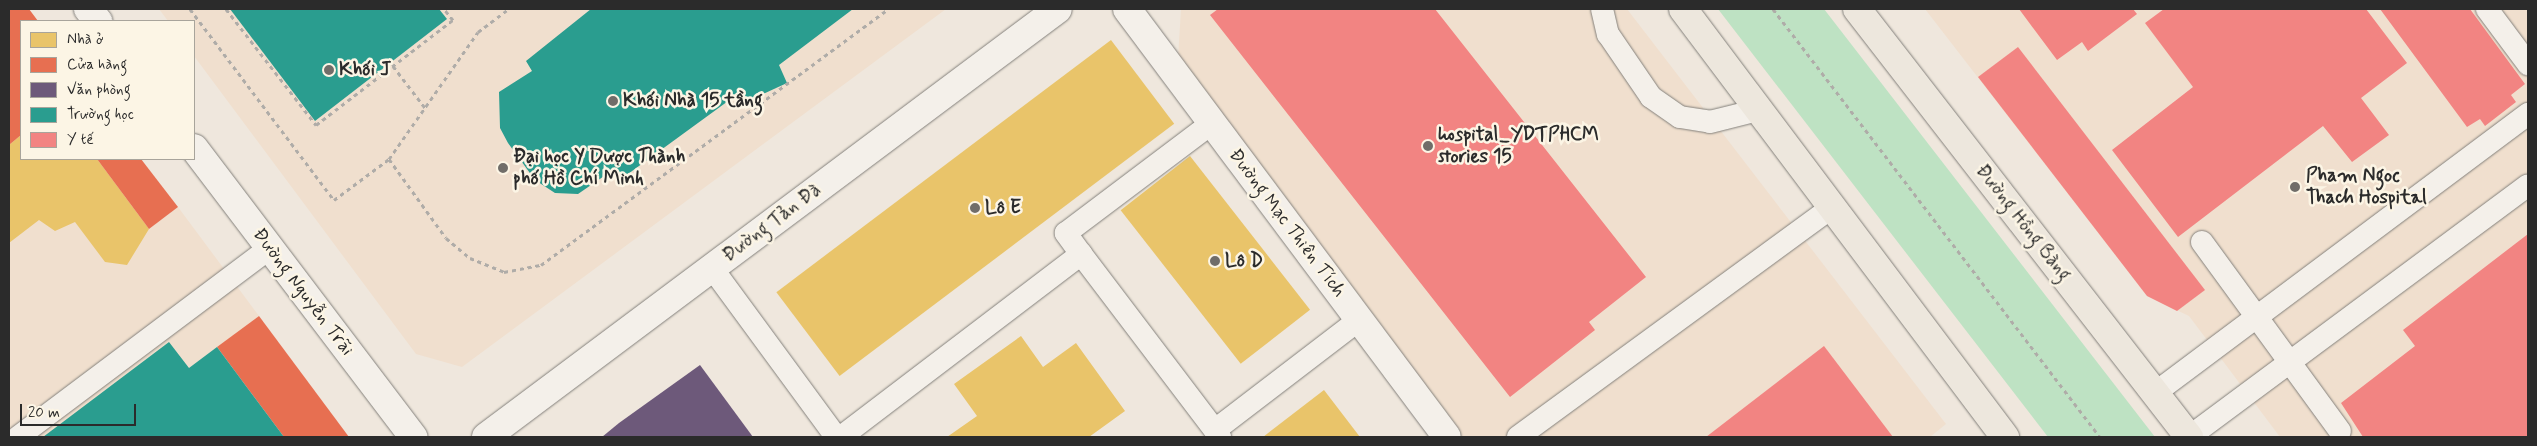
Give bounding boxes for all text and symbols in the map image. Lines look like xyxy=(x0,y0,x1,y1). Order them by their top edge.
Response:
legend xyxy=(20,20,195,160)
text: Nhà ở xyxy=(67,30,104,50)
text: Cửa hàng xyxy=(67,55,127,75)
place label: Khối J xyxy=(339,59,391,81)
marker: Khối J xyxy=(323,64,335,76)
text: Văn phòng xyxy=(67,80,131,100)
place label: Khối Nhà 15 tầng xyxy=(623,90,763,112)
marker: Khối Nhà 15 tầng xyxy=(607,95,619,107)
text: Trường học xyxy=(67,105,134,125)
place label: hospital_YDTPHCM stories 15 xyxy=(1438,124,1599,168)
text: Y tế xyxy=(67,130,94,150)
marker: hospital_YDTPHCM stories 15 xyxy=(1422,140,1434,152)
street label: Đường Mạc Thiên Tích xyxy=(1224,145,1350,301)
place label: Đại học Y Dược Thành phố Hồ Chí Minh xyxy=(513,146,686,190)
street label: Đường Hồng Bàng xyxy=(1971,160,2075,286)
marker: Đại học Y Dược Thành phố Hồ Chí Minh xyxy=(497,162,509,174)
place label: Pham Ngoc Thach Hospital xyxy=(2306,165,2427,209)
street label: Đường Tản Đà xyxy=(719,179,825,267)
marker: Pham Ngoc Thach Hospital xyxy=(2288,180,2302,194)
place label: Lô E xyxy=(985,197,1021,219)
marker: Lô E xyxy=(969,202,981,214)
street label: Đường Nguyễn Trãi xyxy=(249,225,357,359)
place label: Lô D xyxy=(1225,250,1263,272)
marker: Lô D xyxy=(1209,255,1221,267)
scale bar xyxy=(22,394,139,426)
text: 20 m xyxy=(28,403,60,423)

